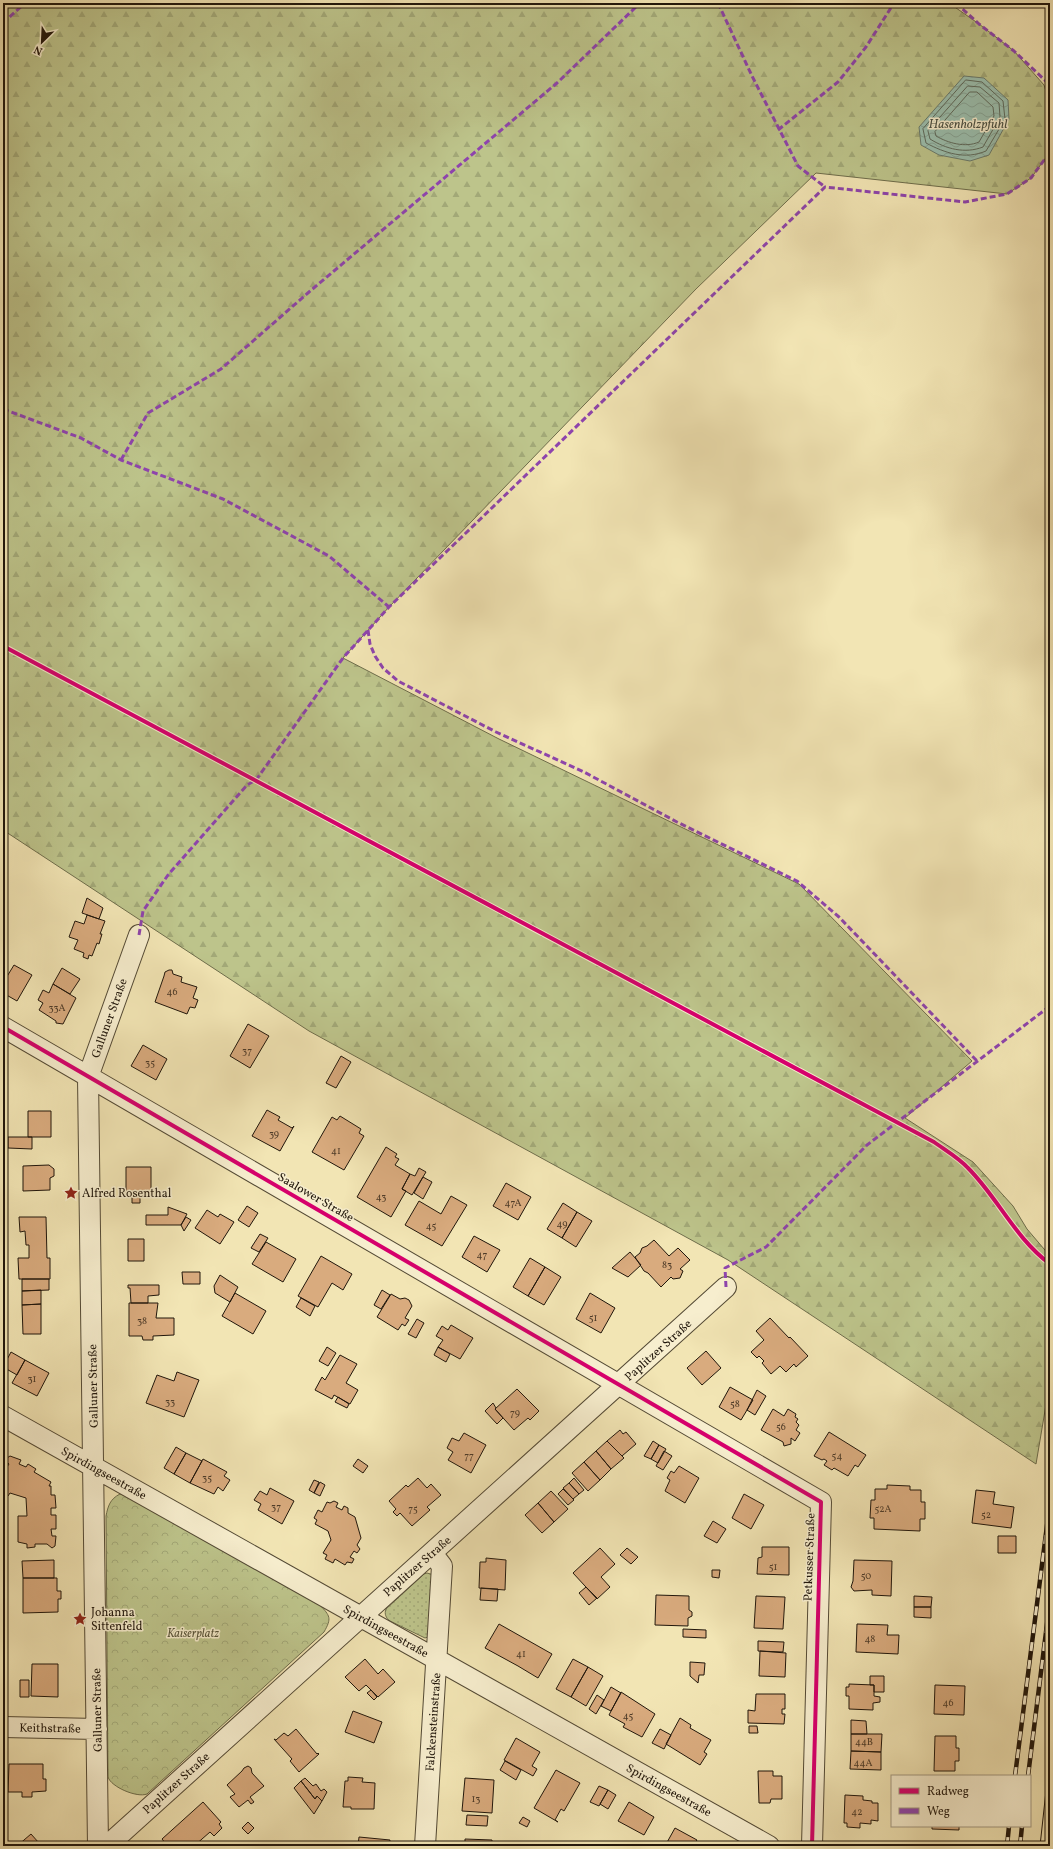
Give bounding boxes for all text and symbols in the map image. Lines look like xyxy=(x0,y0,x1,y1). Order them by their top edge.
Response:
north arrow xyxy=(22,22,62,62)
text: N xyxy=(32,41,45,58)
water label: Hasenholzpfuhl xyxy=(929,116,1008,134)
street label: Galluner Straße xyxy=(88,976,132,1060)
house number: 46 xyxy=(167,985,177,999)
house number: 33A xyxy=(48,1001,66,1015)
house number: 37 xyxy=(242,1044,252,1058)
house number: 35 xyxy=(145,1056,155,1070)
house number: 39 xyxy=(269,1127,279,1141)
house number: 41 xyxy=(331,1144,341,1158)
street label: Saalower Straße xyxy=(275,1170,357,1226)
place icon: Alfred Rosenthal xyxy=(63,1185,79,1201)
place label: Alfred Rosenthal xyxy=(82,1186,172,1202)
house number: 43 xyxy=(376,1190,386,1204)
house number: 47A xyxy=(505,1196,521,1210)
house number: 49 xyxy=(557,1217,567,1231)
house number: 45 xyxy=(426,1219,436,1233)
house number: 47 xyxy=(477,1248,488,1262)
house number: 83 xyxy=(662,1258,672,1272)
house number: 51 xyxy=(589,1311,597,1325)
house number: 38 xyxy=(137,1314,147,1328)
street label: Paplitzer Straße xyxy=(622,1316,696,1385)
street label: Galluner Straße xyxy=(85,1344,103,1428)
house number: 31 xyxy=(27,1372,37,1386)
house number: 33 xyxy=(165,1395,175,1409)
house number: 58 xyxy=(730,1397,740,1411)
house number: 79 xyxy=(510,1406,520,1420)
house number: 56 xyxy=(776,1420,786,1434)
street label: Spirdingseestraße xyxy=(58,1444,149,1504)
house number: 77 xyxy=(464,1449,474,1463)
house number: 54 xyxy=(832,1449,842,1463)
house number: 35 xyxy=(202,1471,212,1485)
house number: 37 xyxy=(271,1500,281,1514)
house number: 75 xyxy=(408,1502,418,1516)
house number: 52A xyxy=(874,1502,892,1516)
house number: 52 xyxy=(981,1508,991,1522)
street label: Petkusser Straße xyxy=(800,1512,820,1601)
street label: Paplitzer Straße xyxy=(380,1533,455,1601)
house number: 51 xyxy=(769,1560,777,1574)
house number: 50 xyxy=(861,1569,871,1583)
street label: Spirdingseestraße xyxy=(340,1602,431,1662)
place label: Johanna Sittenfeld xyxy=(91,1605,143,1635)
place icon: Johanna Sittenfeld xyxy=(72,1611,88,1627)
park label: Kaiserplatz xyxy=(167,1626,219,1642)
house number: 48 xyxy=(865,1632,875,1646)
house number: 41 xyxy=(516,1647,526,1661)
street label: Galluner Straße xyxy=(89,1668,107,1752)
street label: Falckensteinstraße xyxy=(423,1672,445,1772)
house number: 46 xyxy=(943,1696,953,1710)
house number: 45 xyxy=(623,1709,633,1723)
street label: Keithstraße xyxy=(19,1720,81,1738)
house number: 44B xyxy=(855,1735,873,1749)
street label: Paplitzer Straße xyxy=(140,1749,214,1818)
house number: 44A xyxy=(854,1756,872,1770)
street label: Spirdingseestraße xyxy=(623,1761,714,1821)
legend xyxy=(891,1775,1031,1827)
text: Radweg xyxy=(927,1784,969,1800)
house number: 13 xyxy=(471,1792,481,1806)
text: Weg xyxy=(927,1804,950,1820)
house number: 42 xyxy=(851,1805,863,1819)

